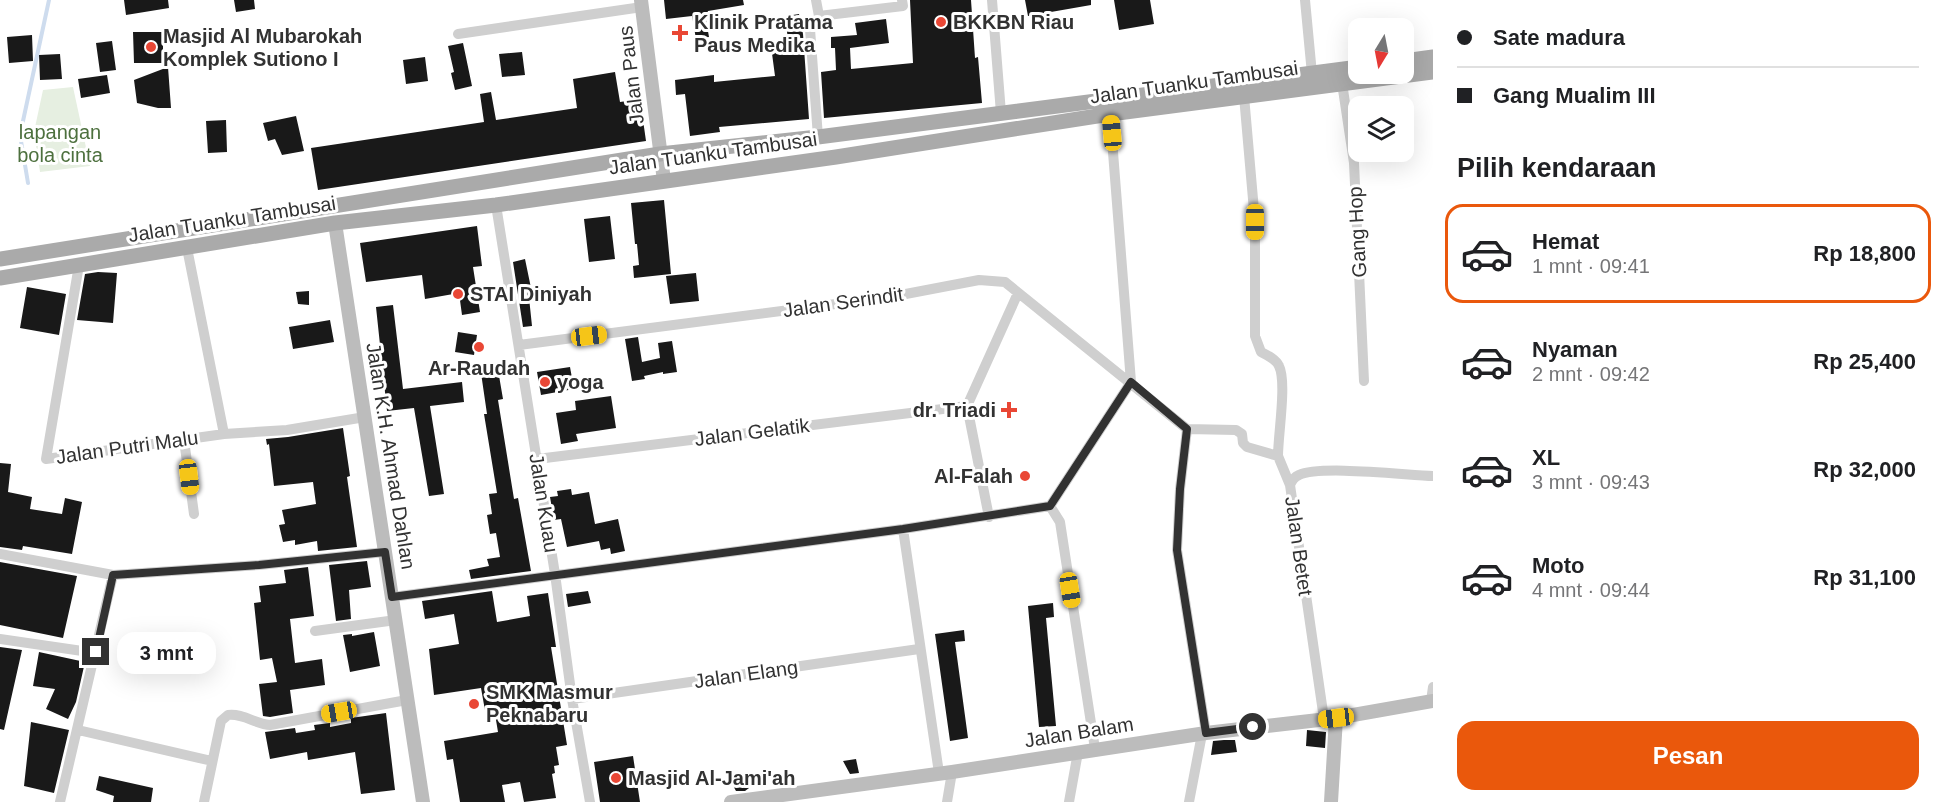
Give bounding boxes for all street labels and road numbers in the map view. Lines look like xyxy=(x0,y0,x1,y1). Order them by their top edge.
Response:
street label: Jalan Paus xyxy=(614,25,648,125)
street label: Jalan Tuanku Tambusai xyxy=(1089,57,1299,107)
street label: Jalan Tuanku Tambusai xyxy=(608,128,818,178)
street label: Gang Hop xyxy=(1344,186,1370,278)
street label: Jalan Tuanku Tambusai xyxy=(127,192,337,246)
street label: Jalan Serindit xyxy=(781,283,905,321)
street label: Jalan K.H. Ahmad Dahlan xyxy=(362,341,420,571)
street label: Jalan Gelatik xyxy=(693,414,812,450)
street label: Jalan Putri Malu xyxy=(54,426,200,468)
street label: Jalan Kuau xyxy=(525,452,563,554)
street label: Jalan Betet xyxy=(1281,495,1317,598)
street label: Jalan Elang xyxy=(693,656,799,692)
street label: Jalan Balam xyxy=(1023,713,1135,751)

